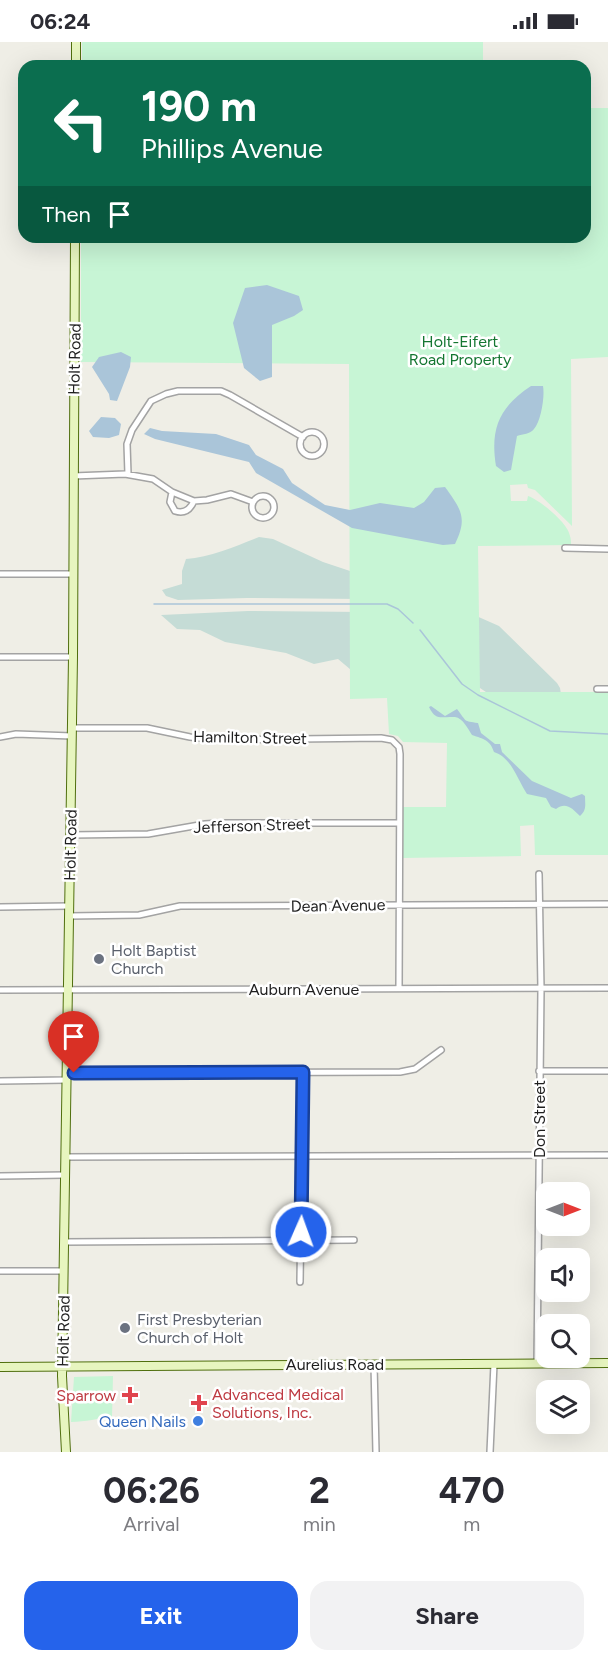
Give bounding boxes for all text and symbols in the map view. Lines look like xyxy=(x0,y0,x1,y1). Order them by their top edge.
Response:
text: 06:24 xyxy=(30,8,90,35)
text: 190 m xyxy=(141,81,257,132)
icon: left xyxy=(42,84,120,162)
text: Phillips Avenue xyxy=(141,132,323,165)
icon: arrive xyxy=(103,198,136,231)
text: Then xyxy=(42,201,91,228)
street label: Holt Road xyxy=(64,323,85,395)
park label: Holt-Eifert Road Property xyxy=(409,332,512,369)
street label: Hamilton Street xyxy=(193,727,307,748)
street label: Holt Road xyxy=(60,809,81,881)
street label: Jefferson Street xyxy=(193,814,311,837)
street label: Dean Avenue xyxy=(290,895,386,916)
place label: Holt Baptist Church xyxy=(111,941,196,978)
marker: Holt Baptist Church xyxy=(92,952,106,966)
street label: Auburn Avenue xyxy=(249,980,359,999)
pin xyxy=(48,1011,99,1073)
icon: arrive xyxy=(57,1020,90,1053)
street label: Don Street xyxy=(530,1080,549,1158)
north arrow xyxy=(536,1182,590,1236)
map controls xyxy=(536,1182,590,1434)
position arrow xyxy=(269,1200,333,1264)
button: sound xyxy=(536,1248,590,1302)
street label: Holt Road xyxy=(53,1295,74,1367)
place label: First Presbyterian Church of Holt xyxy=(137,1310,262,1347)
button: search xyxy=(536,1314,590,1368)
marker: First Presbyterian Church of Holt xyxy=(118,1321,132,1335)
street label: Aurelius Road xyxy=(286,1355,384,1374)
button: layers xyxy=(536,1380,590,1434)
place label: Advanced Medical Solutions, Inc. xyxy=(212,1385,344,1422)
place label: Sparrow xyxy=(56,1386,116,1405)
marker: Sparrow xyxy=(121,1386,139,1404)
marker: Advanced Medical Solutions, Inc. xyxy=(190,1394,208,1412)
place label: Queen Nails xyxy=(99,1412,186,1431)
marker: Queen Nails xyxy=(191,1414,205,1428)
text: 06:26 xyxy=(103,1469,200,1512)
text: 2 xyxy=(309,1469,330,1512)
text: 470 xyxy=(439,1469,505,1512)
text: Arrival xyxy=(123,1512,180,1536)
text: min xyxy=(303,1512,336,1536)
text: m xyxy=(463,1512,480,1536)
button: Exit xyxy=(24,1581,298,1650)
button: Share xyxy=(310,1581,584,1650)

